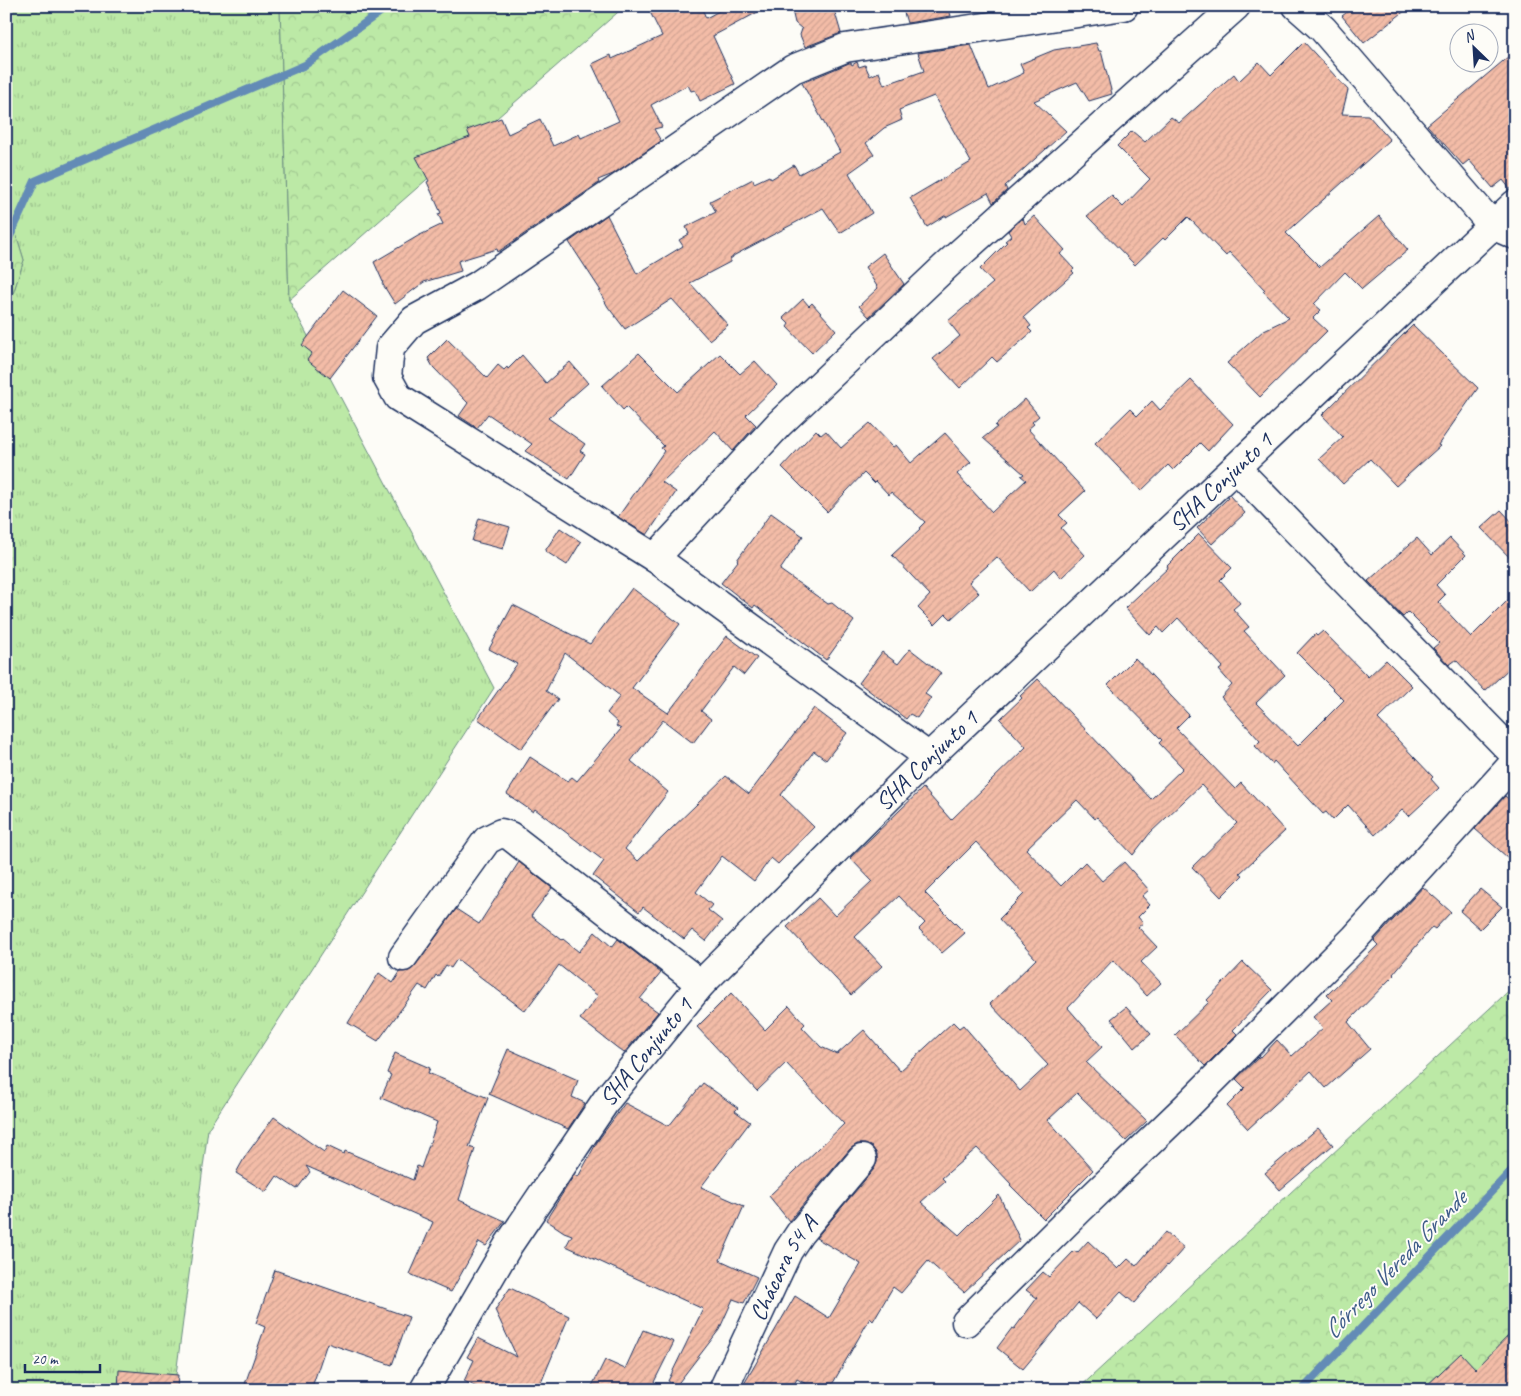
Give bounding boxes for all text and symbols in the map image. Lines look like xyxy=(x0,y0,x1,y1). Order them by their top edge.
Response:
north arrow xyxy=(1448,22,1498,72)
text: N xyxy=(1461,26,1478,46)
street label: SHA Conjunto 1 xyxy=(1162,425,1280,538)
street label: SHA Conjunto 1 xyxy=(869,703,985,817)
street label: SHA Conjunto 1 xyxy=(592,990,700,1112)
water label: Córrego Vereda Grande xyxy=(1316,1181,1476,1346)
street label: Chácara 54 A xyxy=(743,1208,824,1326)
scale bar xyxy=(25,1341,100,1373)
text: 20 m xyxy=(32,1350,59,1369)

